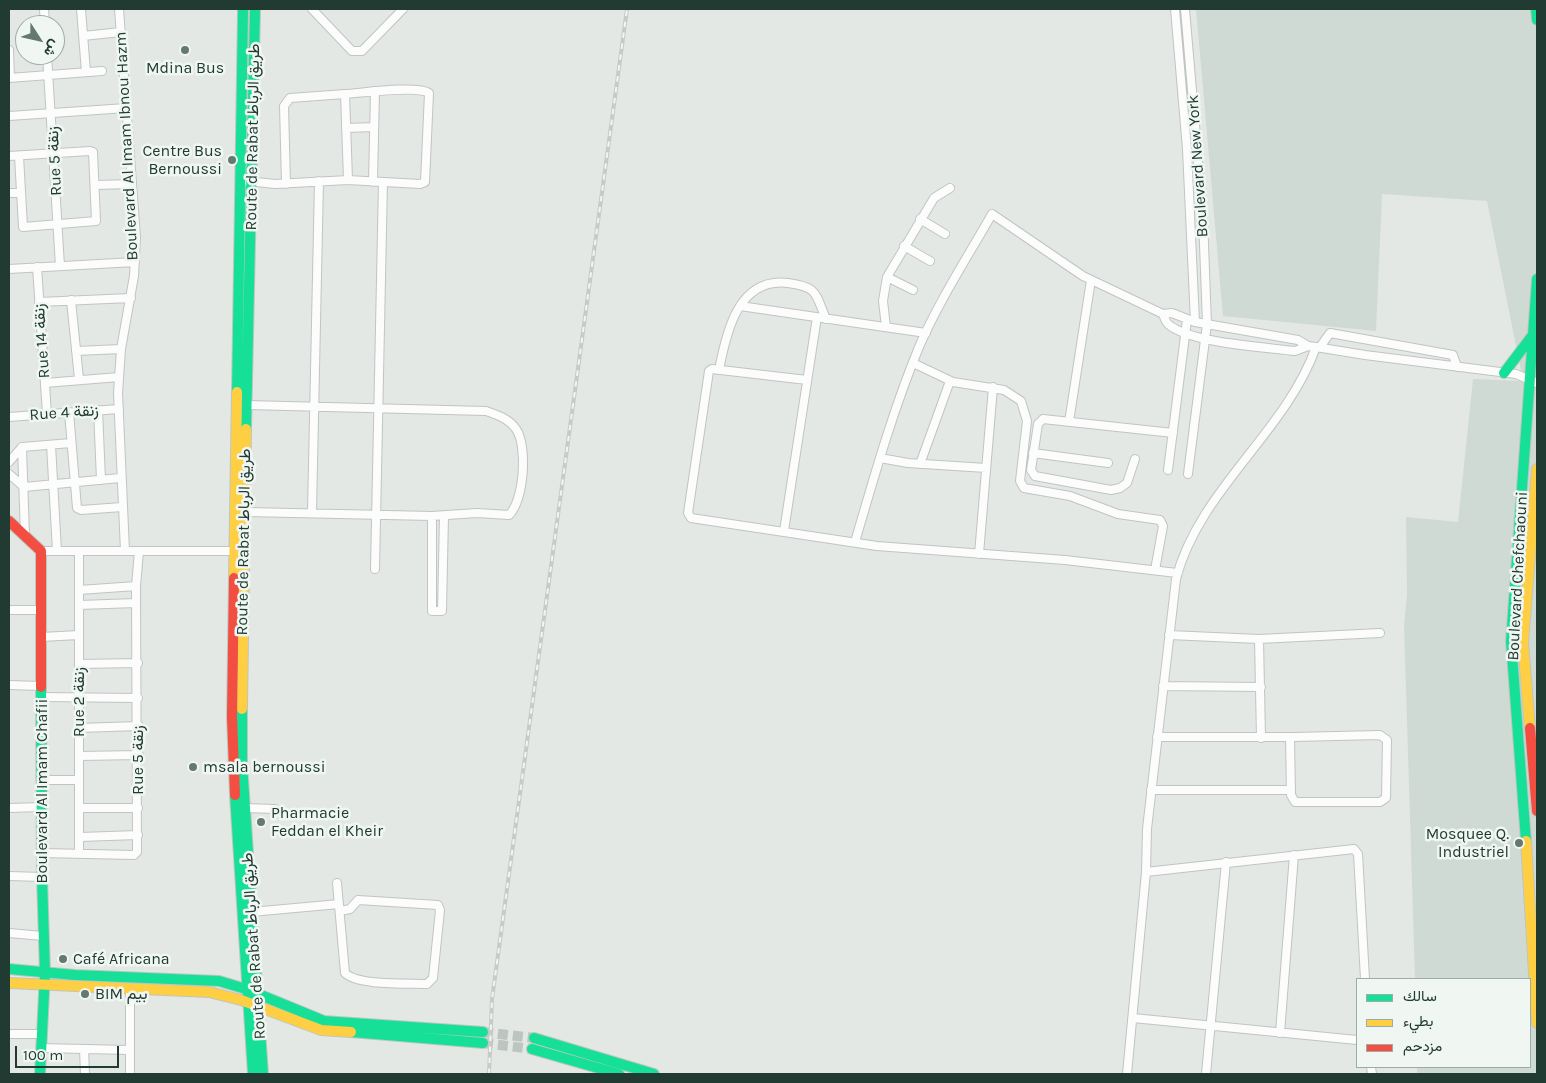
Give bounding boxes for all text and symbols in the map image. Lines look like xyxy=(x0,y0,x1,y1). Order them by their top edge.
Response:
north arrow xyxy=(15,15,65,65)
street label: Boulevard Al Imam Ibnou Hazm xyxy=(111,31,143,261)
text: ش xyxy=(40,37,64,60)
street label: Route de Rabat طريق الرباط xyxy=(242,43,264,231)
marker: Mdina Bus xyxy=(179,44,191,56)
place label: Mdina Bus xyxy=(146,58,224,78)
street label: Boulevard New York xyxy=(1183,94,1213,238)
street label: Rue 5 زنقة xyxy=(44,126,66,196)
place label: Centre Bus Bernoussi xyxy=(142,141,222,179)
marker: Centre Bus Bernoussi xyxy=(226,154,238,166)
street label: Rue 14 زنقة xyxy=(30,303,54,379)
street label: Rue 4 زنقة xyxy=(29,401,99,425)
street label: Route de Rabat طريق الرباط xyxy=(233,448,255,636)
street label: Boulevard Chefchaouni xyxy=(1504,491,1532,661)
street label: Rue 2 زنقة xyxy=(69,667,89,737)
street label: Boulevard Al Imam Chafii xyxy=(32,699,52,883)
street label: Rue 5 زنقة xyxy=(128,725,148,795)
place label: msala bernoussi xyxy=(203,757,325,777)
marker: msala bernoussi xyxy=(187,761,199,773)
place label: Pharmacie Feddan el Kheir xyxy=(271,803,383,841)
marker: Pharmacie Feddan el Kheir xyxy=(255,816,267,828)
place label: Mosquee Q. Industriel xyxy=(1426,824,1509,862)
marker: Mosquee Q. Industriel xyxy=(1513,837,1525,849)
street label: Route de Rabat طريق الرباط xyxy=(238,852,270,1040)
place label: Café Africana xyxy=(73,949,170,969)
marker: Café Africana xyxy=(57,953,69,965)
legend xyxy=(1356,978,1531,1068)
place label: BIM بيم xyxy=(95,984,147,1004)
text: سالك xyxy=(1403,987,1437,1005)
marker: BIM بيم xyxy=(79,988,91,1000)
text: بطيء xyxy=(1403,1012,1433,1030)
scale bar xyxy=(18,1036,121,1068)
text: مزدحم xyxy=(1403,1037,1442,1055)
text: 100 m xyxy=(23,1046,63,1064)

